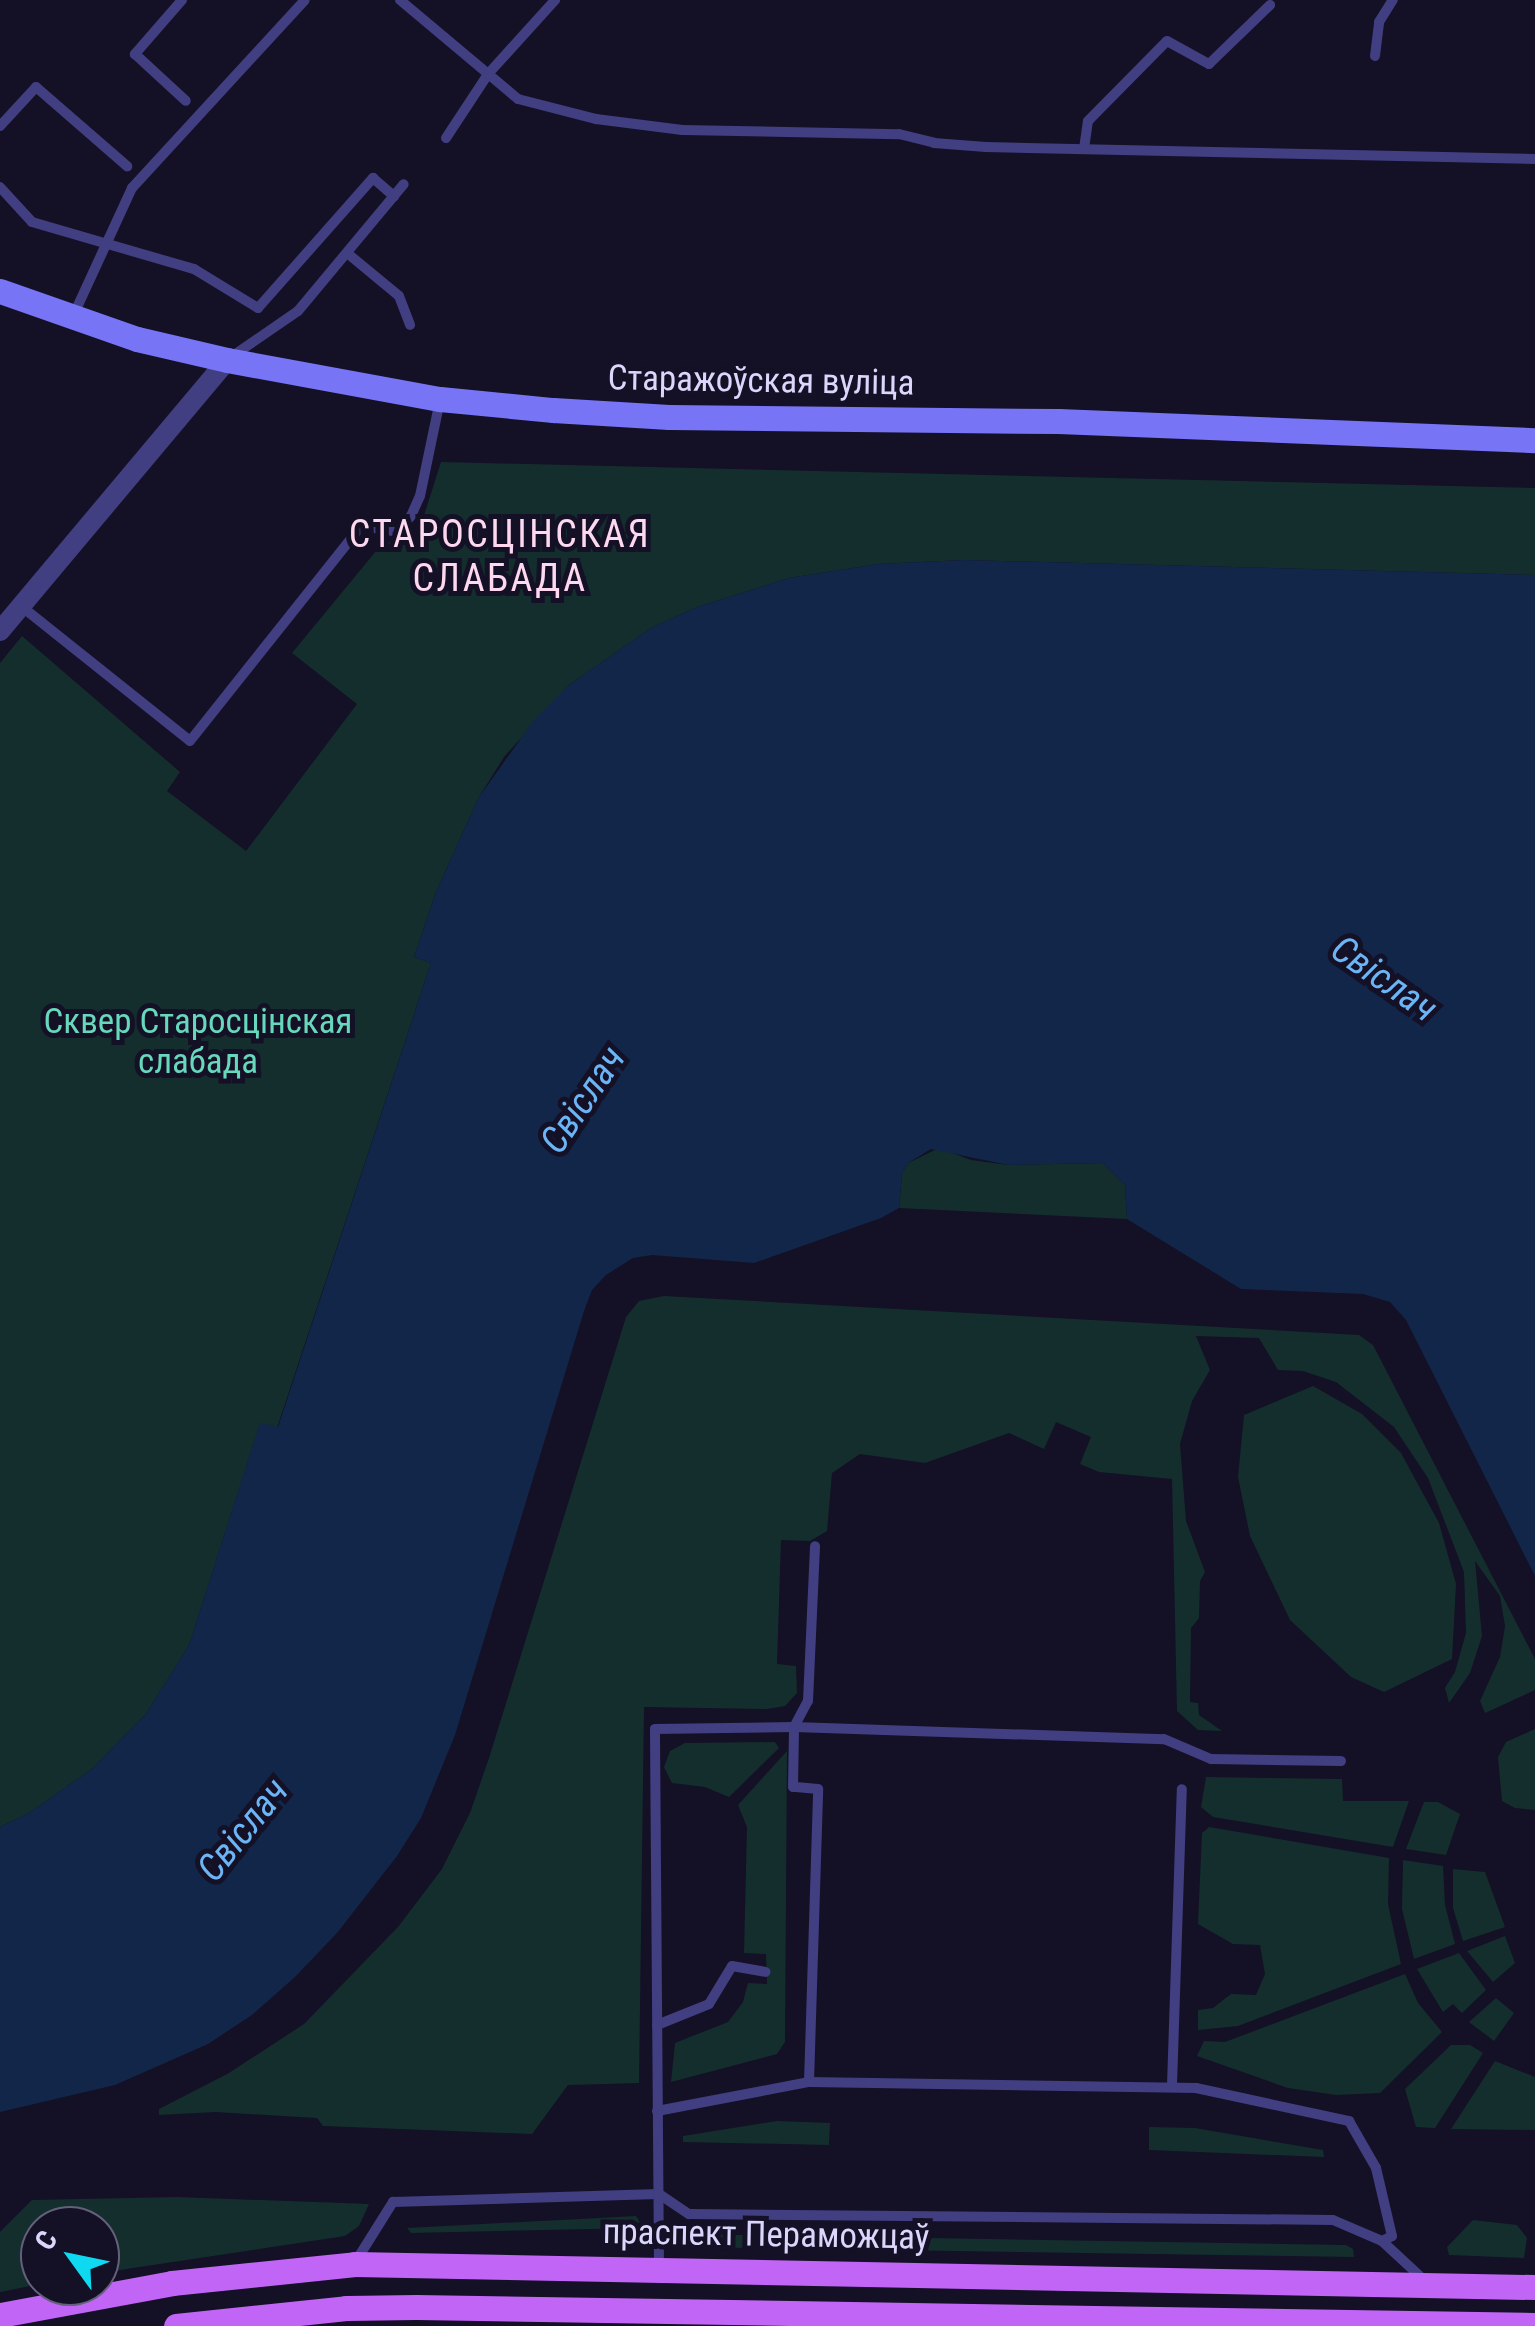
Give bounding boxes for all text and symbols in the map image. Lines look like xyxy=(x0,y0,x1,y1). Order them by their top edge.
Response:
street label: Старажоўская вуліца xyxy=(607,357,915,405)
district label: СТАРОСЦІНСКАЯ СЛАБАДА xyxy=(349,512,651,602)
water label: Свіслач xyxy=(1322,926,1446,1032)
park label: Сквер Старосцінская слабада xyxy=(43,1001,353,1083)
water label: Свіслач xyxy=(531,1038,635,1162)
water label: Свіслач xyxy=(188,1769,298,1891)
north arrow xyxy=(20,2206,120,2306)
street label: праспект Пераможцаў xyxy=(602,2211,930,2259)
text: С xyxy=(28,2225,64,2256)

